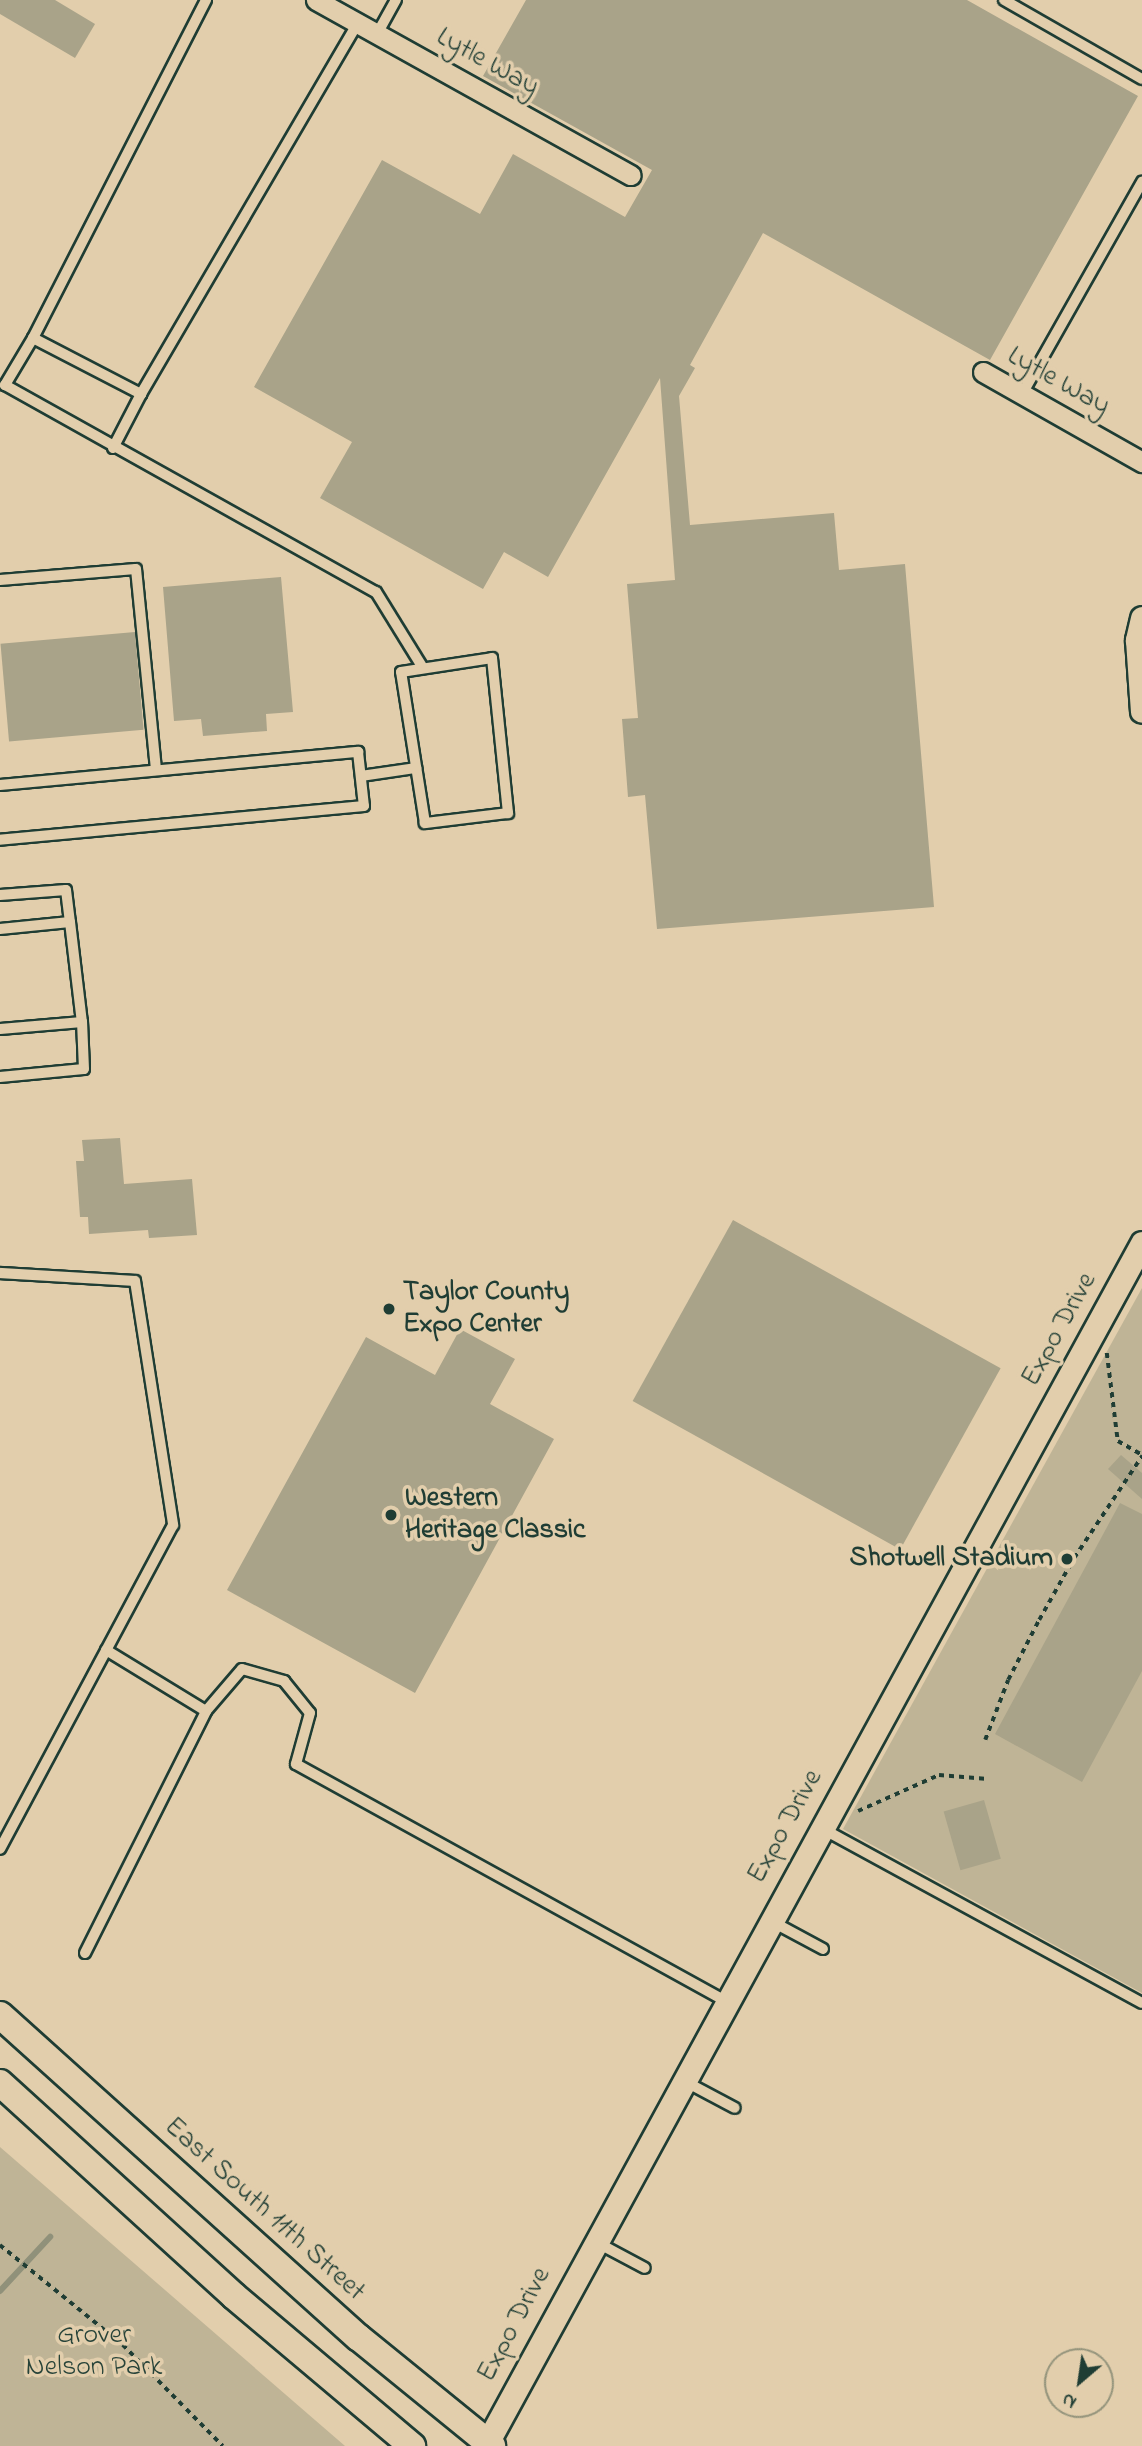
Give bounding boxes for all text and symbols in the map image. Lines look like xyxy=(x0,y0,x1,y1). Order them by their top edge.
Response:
street label: Lytle Way xyxy=(430,21,544,105)
street label: Lytle Way xyxy=(1001,340,1115,424)
street label: Expo Drive xyxy=(1015,1267,1105,1393)
place label: Taylor County Expo Center xyxy=(403,1276,569,1342)
marker: Taylor County Expo Center xyxy=(381,1301,397,1317)
place label: Western Heritage Classic xyxy=(405,1482,585,1548)
marker: Western Heritage Classic xyxy=(383,1507,399,1523)
place label: Shotwell Stadium xyxy=(849,1542,1053,1576)
marker: Shotwell Stadium xyxy=(1059,1551,1075,1567)
street label: Expo Drive xyxy=(741,1764,831,1890)
street label: East South 11th Street xyxy=(157,2111,371,2309)
street label: Expo Drive xyxy=(471,2262,559,2388)
park label: Grover Nelson Park xyxy=(26,2319,162,2385)
north arrow xyxy=(1044,2348,1114,2418)
text: N xyxy=(1057,2385,1082,2415)

